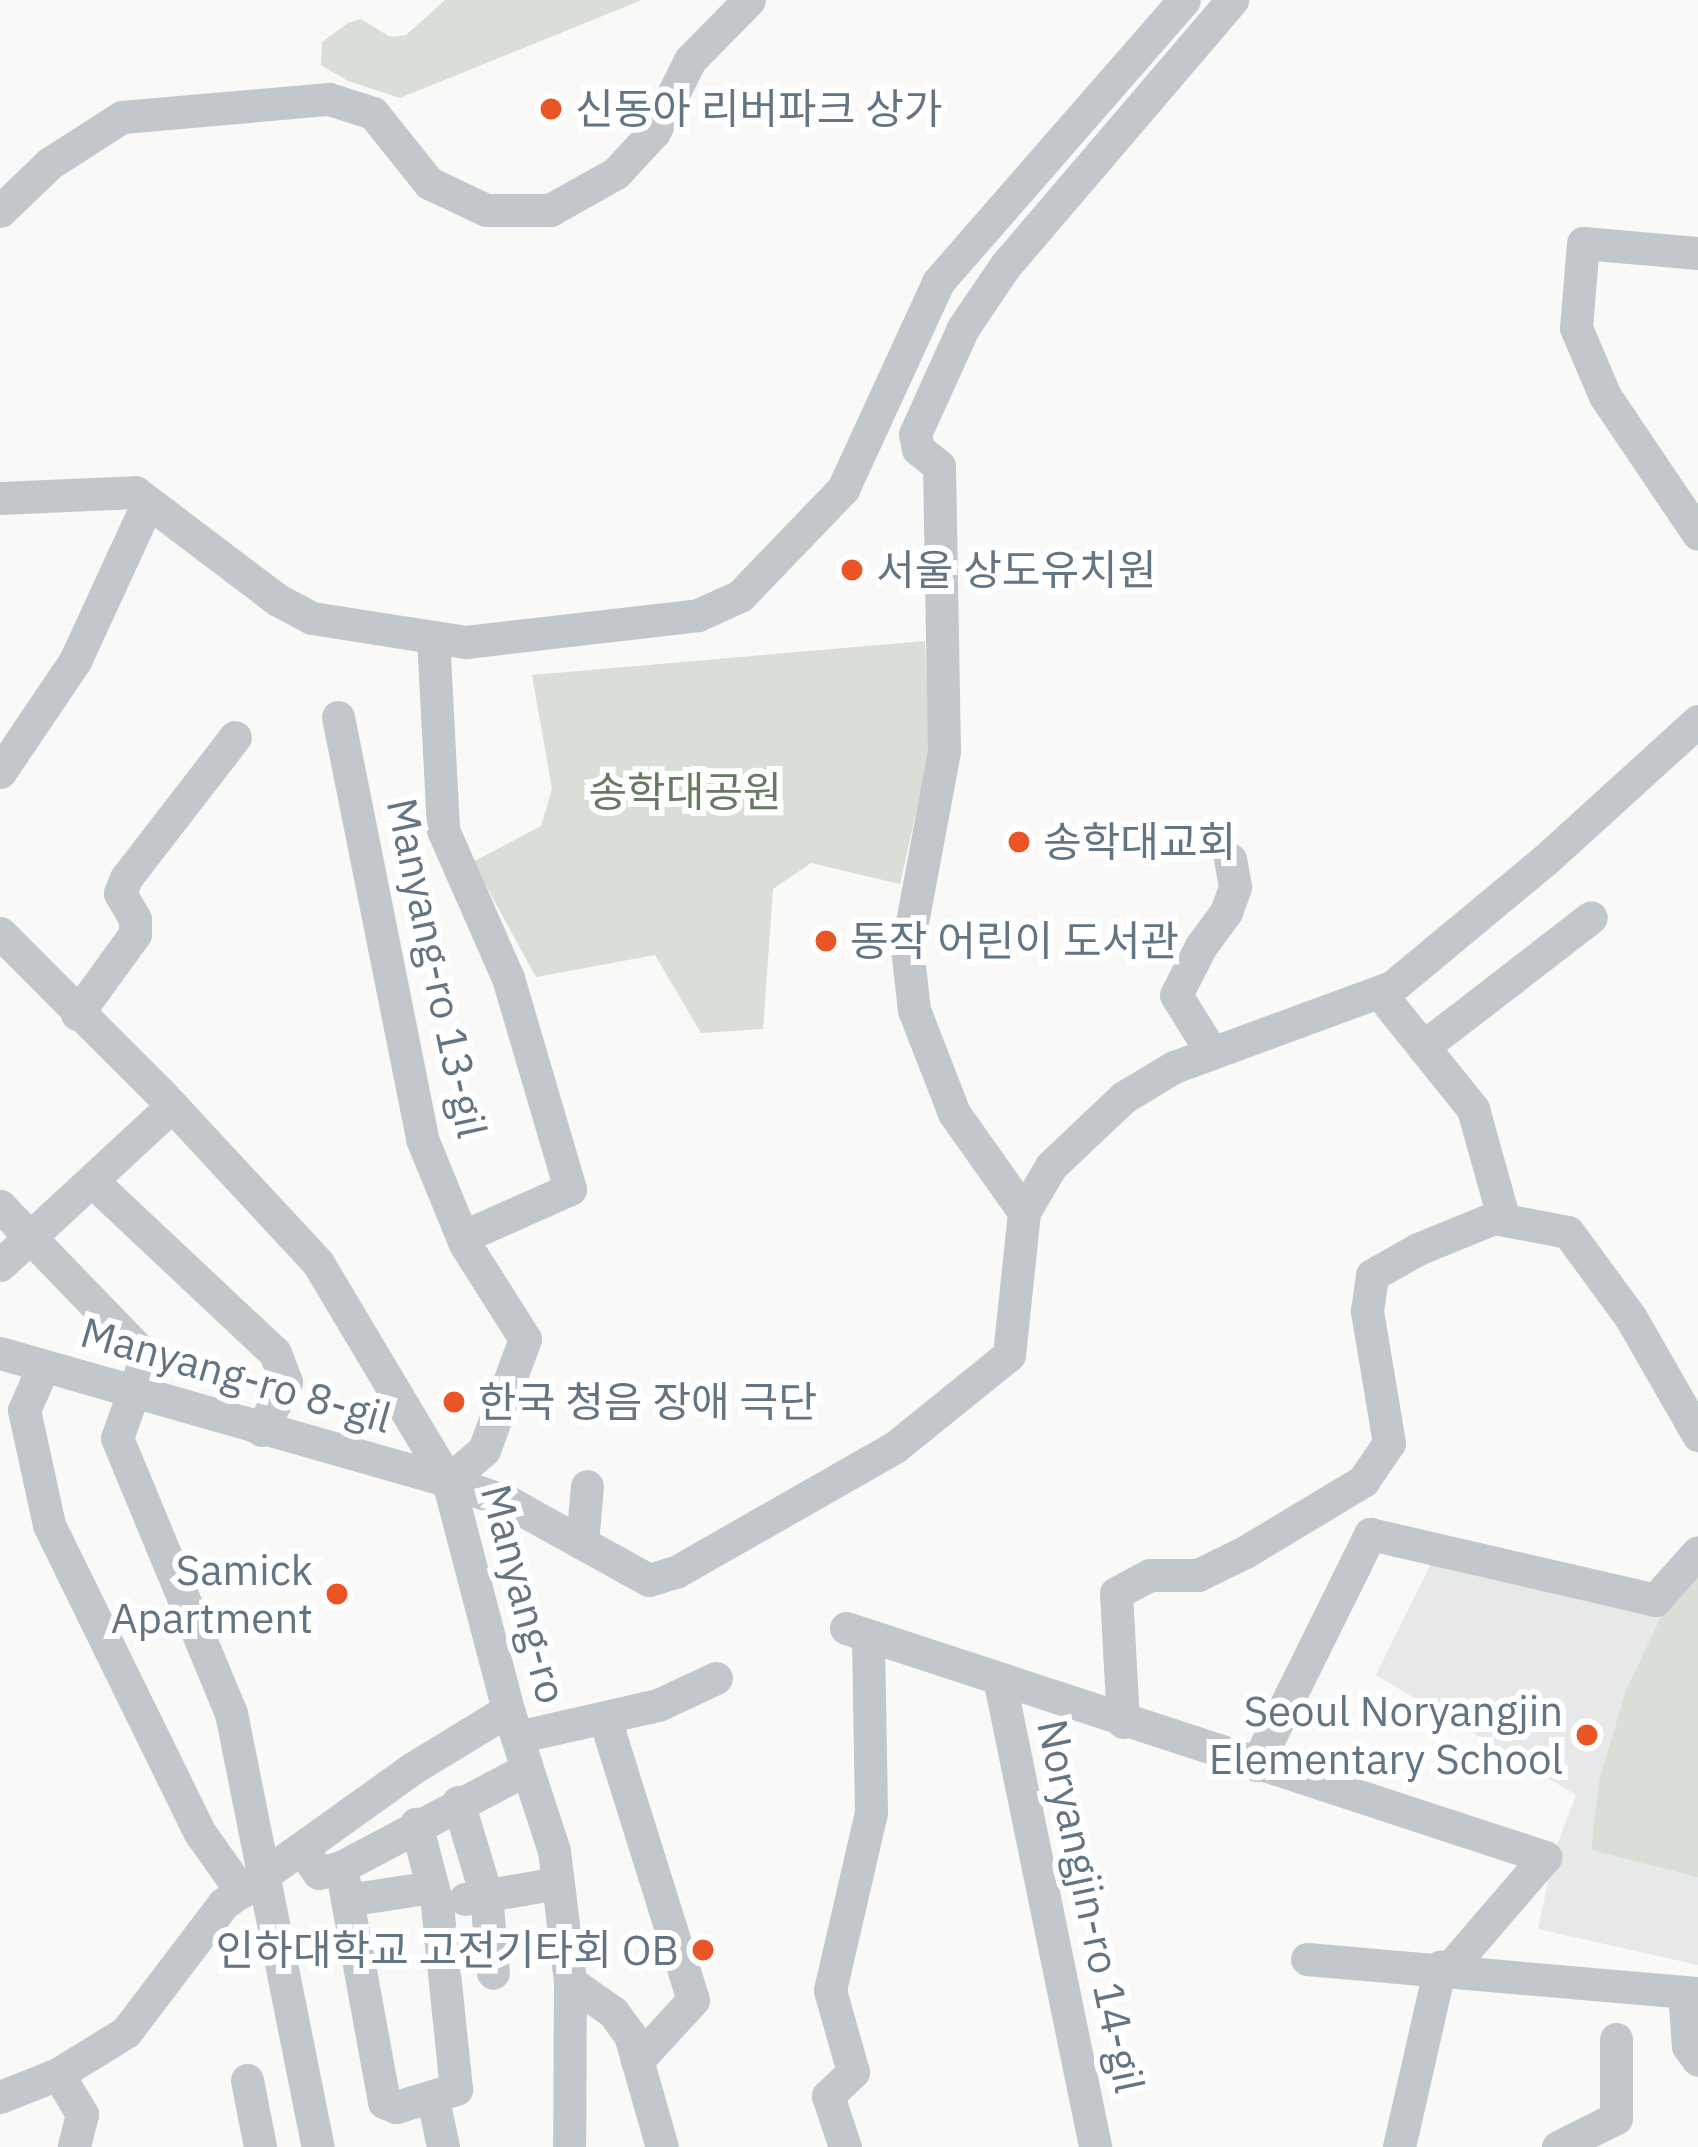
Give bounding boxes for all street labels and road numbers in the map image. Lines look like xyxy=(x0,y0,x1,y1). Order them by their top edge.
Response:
street label: Manyang-ro 13-gil xyxy=(376,794,498,1142)
street label: Manyang-ro 8-gil xyxy=(75,1307,397,1443)
street label: Manyang-ro xyxy=(471,1479,577,1709)
street label: Noryangjin-ro 14-gil xyxy=(1027,1715,1155,2097)

